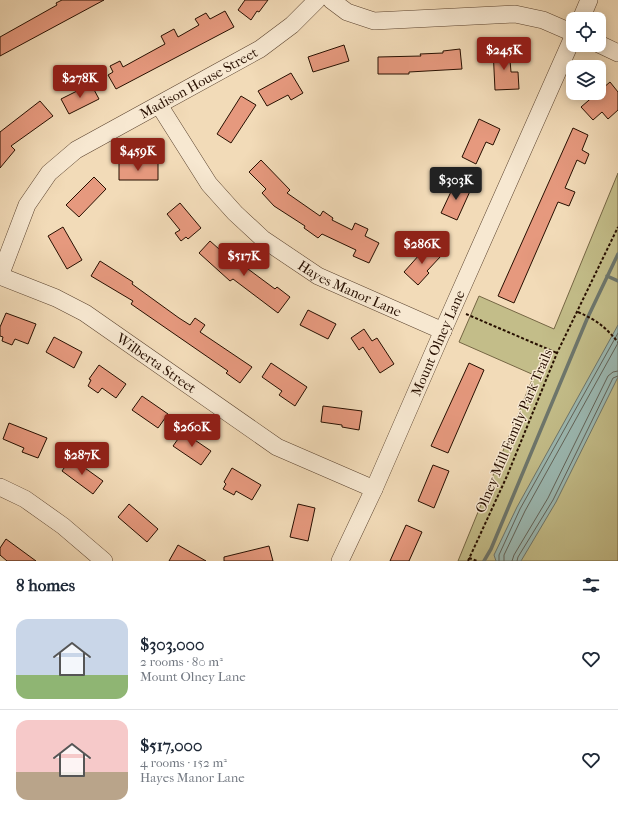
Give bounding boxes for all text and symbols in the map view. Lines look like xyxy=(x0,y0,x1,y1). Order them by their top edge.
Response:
map controls xyxy=(566,12,606,100)
button: locate xyxy=(566,12,606,52)
pin: $245K xyxy=(476,37,532,71)
text: $245K xyxy=(486,42,522,57)
street label: Madison House Street xyxy=(136,43,261,122)
button: layers xyxy=(566,60,606,100)
pin: $278K xyxy=(52,65,108,99)
text: $278K xyxy=(62,70,98,85)
pin: $459K xyxy=(110,138,166,172)
text: $459K xyxy=(120,143,156,158)
pin: $303K xyxy=(428,167,484,201)
text: $303K xyxy=(439,172,473,187)
pin: $286K xyxy=(394,231,450,265)
text: $286K xyxy=(404,236,440,251)
pin: $517K xyxy=(216,243,272,277)
text: $517K xyxy=(227,248,261,263)
street label: Hayes Manor Lane xyxy=(295,256,404,320)
street label: Mount Olney Lane xyxy=(407,287,468,398)
street label: Wilberta Street xyxy=(113,329,200,397)
street label: Olney Mill Family Park Trails xyxy=(472,346,556,516)
pin: $260K xyxy=(164,414,220,448)
text: $260K xyxy=(173,419,211,434)
pin: $287K xyxy=(54,442,110,476)
text: $287K xyxy=(64,447,100,462)
icon: filters xyxy=(580,574,602,596)
text: 8 homes xyxy=(16,575,75,595)
text: $303,000 xyxy=(140,634,204,654)
icon: home xyxy=(48,635,96,683)
icon: heart xyxy=(580,648,602,670)
text: 2 rooms · 80 m² xyxy=(140,654,223,669)
text: Mount Olney Lane xyxy=(140,669,246,684)
text: $517,000 xyxy=(140,735,202,755)
icon: home xyxy=(48,736,96,784)
icon: heart xyxy=(580,749,602,771)
text: 4 rooms · 152 m² xyxy=(140,755,227,770)
text: Hayes Manor Lane xyxy=(140,770,245,785)

